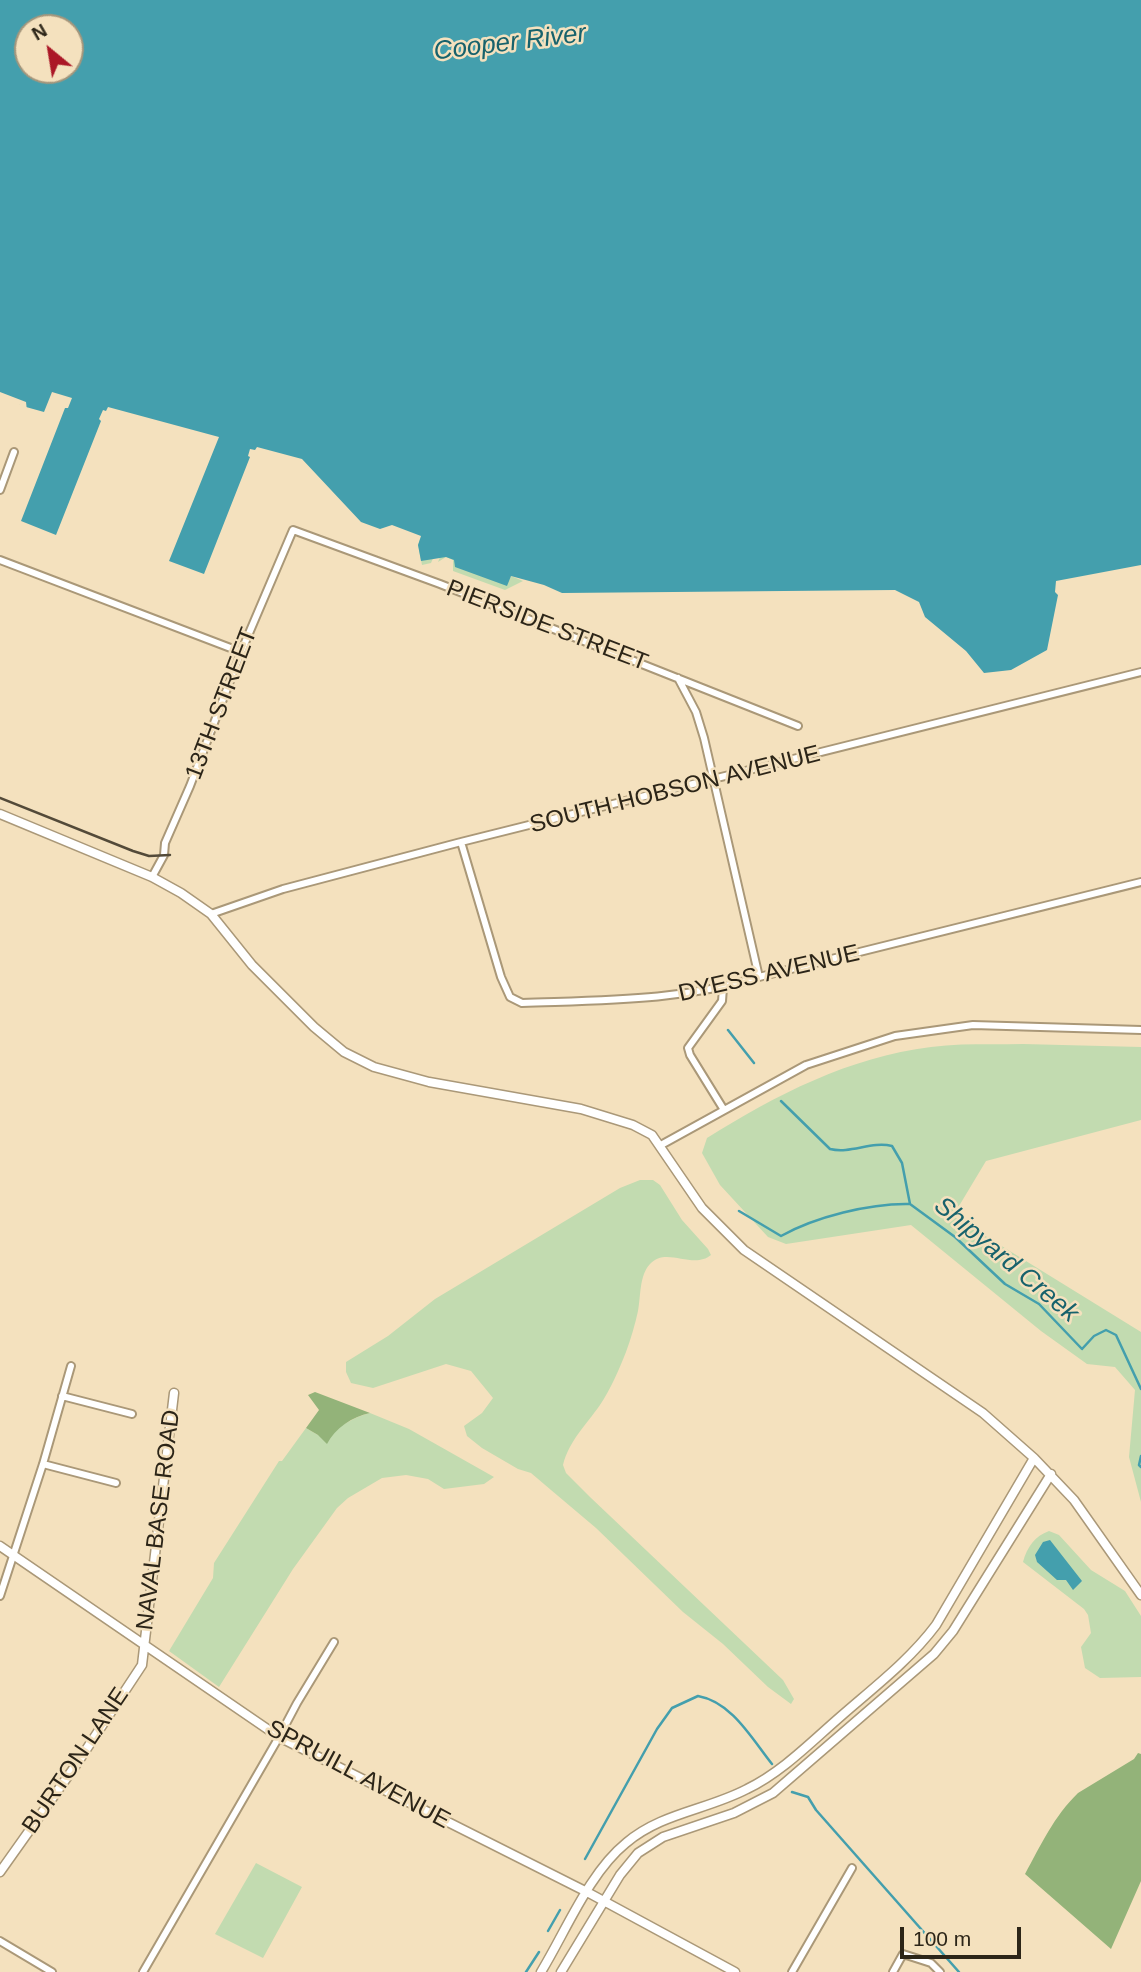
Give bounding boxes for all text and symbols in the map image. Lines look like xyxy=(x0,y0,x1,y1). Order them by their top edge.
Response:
north arrow xyxy=(14,14,84,84)
water label: Cooper River xyxy=(432,18,588,68)
text: N xyxy=(28,20,50,45)
street label: PIERSIDE STREET xyxy=(442,574,652,678)
street label: 13TH STREET xyxy=(180,624,264,784)
street label: SOUTH HOBSON AVENUE xyxy=(527,740,823,840)
street label: DYESS AVENUE xyxy=(676,939,862,1009)
water label: Shipyard Creek xyxy=(927,1190,1085,1330)
street label: NAVAL BASE ROAD xyxy=(131,1408,187,1632)
street label: BURTON LANE xyxy=(17,1683,135,1839)
street label: SPRUILL AVENUE xyxy=(261,1714,455,1836)
scale bar xyxy=(903,1912,1024,1956)
text: 100 m xyxy=(913,1927,971,1950)

